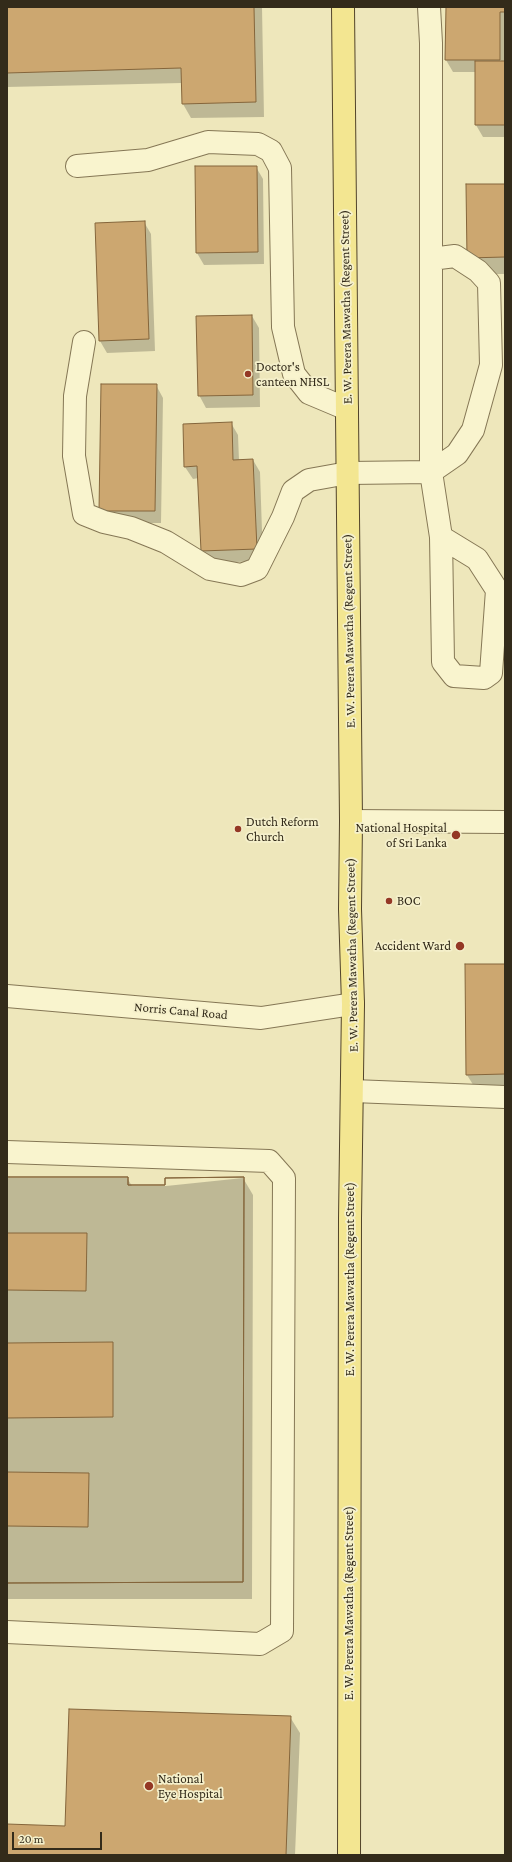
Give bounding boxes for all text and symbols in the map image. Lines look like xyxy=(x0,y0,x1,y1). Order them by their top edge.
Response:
street label: E. W. Perera Mawatha (Regent Street) xyxy=(337,210,355,404)
place label: Doctor's canteen NHSL xyxy=(256,359,329,390)
marker: Doctor's canteen NHSL xyxy=(243,369,253,379)
street label: E. W. Perera Mawatha (Regent Street) xyxy=(340,534,358,728)
place label: Dutch Reform Church xyxy=(246,814,319,845)
place label: National Hospital of Sri Lanka xyxy=(356,820,447,851)
marker: Dutch Reform Church xyxy=(233,824,243,834)
marker: National Hospital of Sri Lanka xyxy=(450,829,462,841)
street label: E. W. Perera Mawatha (Regent Street) xyxy=(343,858,361,1052)
place label: BOC xyxy=(397,893,420,909)
marker: BOC xyxy=(384,896,394,906)
place label: Accident Ward xyxy=(375,938,451,954)
marker: Accident Ward xyxy=(454,940,466,952)
street label: Norris Canal Road xyxy=(134,999,228,1023)
street label: E. W. Perera Mawatha (Regent Street) xyxy=(342,1182,358,1376)
street label: E. W. Perera Mawatha (Regent Street) xyxy=(341,1506,357,1700)
place label: National Eye Hospital xyxy=(158,1771,223,1802)
marker: National Eye Hospital xyxy=(143,1780,155,1792)
scale bar xyxy=(14,1824,104,1850)
text: 20 m xyxy=(19,1832,43,1846)

